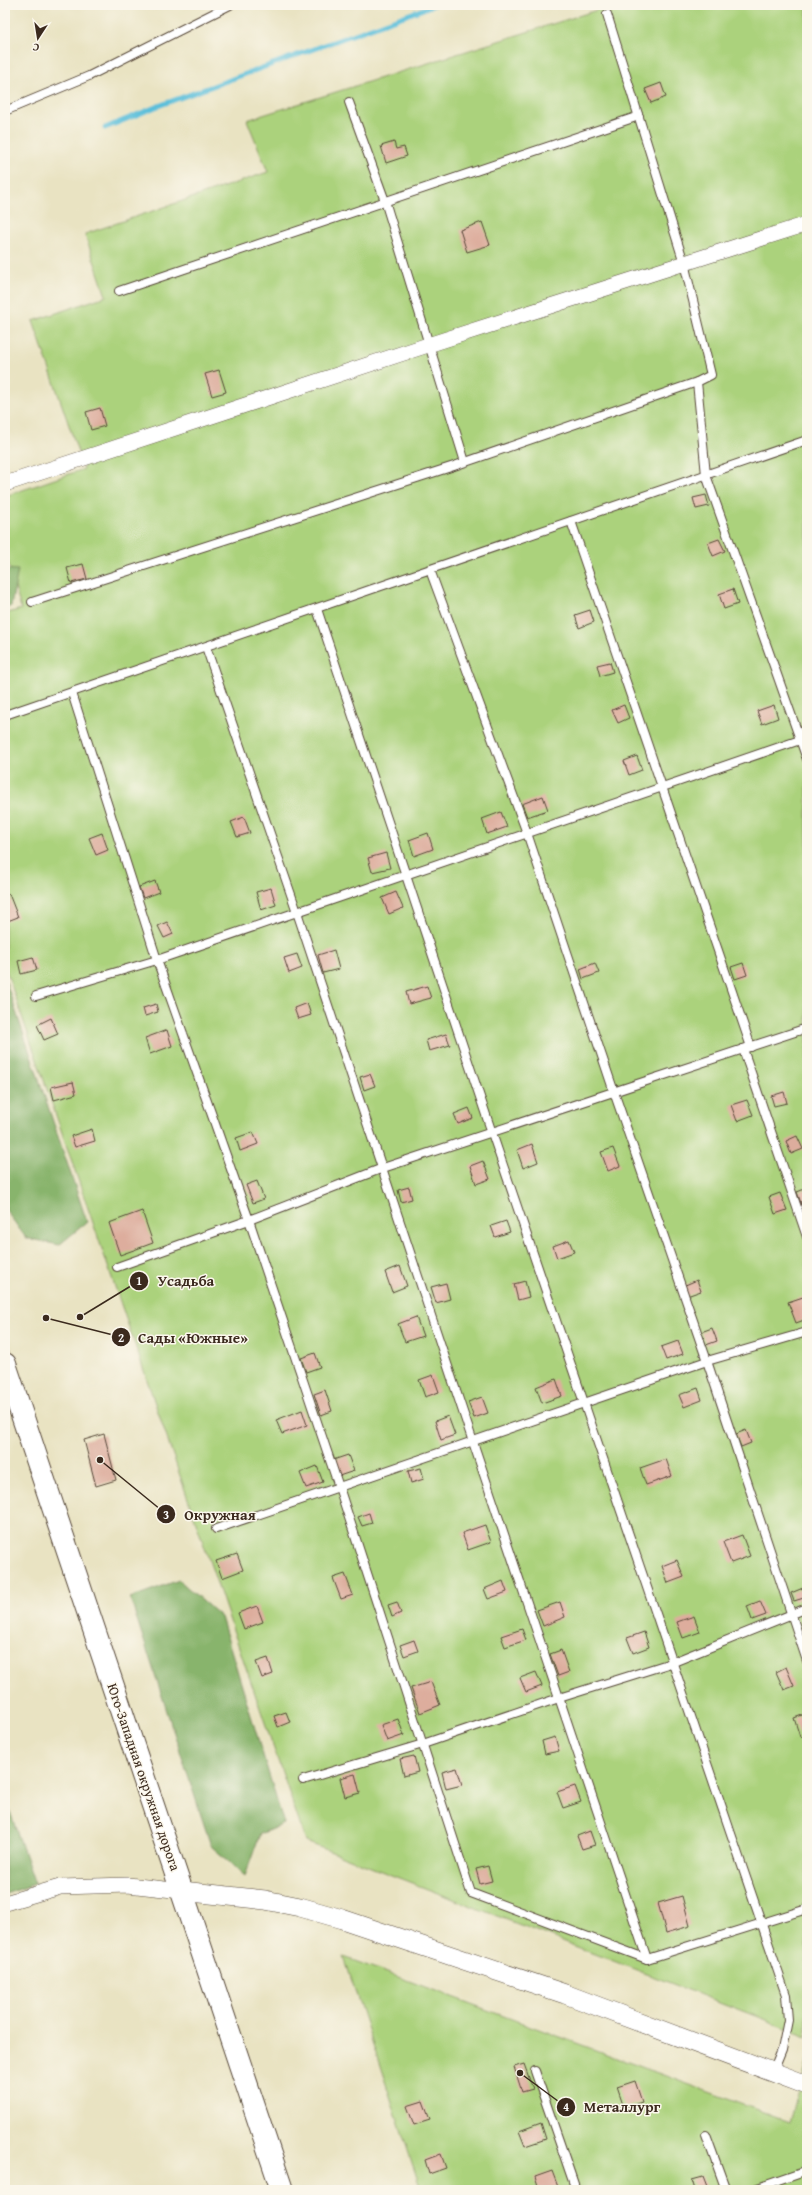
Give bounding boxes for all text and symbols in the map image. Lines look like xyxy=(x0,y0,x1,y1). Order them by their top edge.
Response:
north arrow xyxy=(18,18,58,58)
text: С xyxy=(31,39,41,56)
callout: Усадьба xyxy=(129,1267,222,1294)
text: Усадьба xyxy=(158,1270,215,1291)
text: 1 xyxy=(136,1272,142,1289)
callout: Сады «Южные» xyxy=(111,1324,256,1351)
text: Сады «Южные» xyxy=(138,1327,248,1348)
text: 2 xyxy=(118,1329,124,1346)
callout: Окружная xyxy=(156,1501,263,1528)
text: Окружная xyxy=(184,1504,256,1525)
text: 3 xyxy=(163,1506,169,1523)
street label: Юго-Западная окружная дорога xyxy=(102,1680,186,1874)
callout: Металлург xyxy=(556,2093,668,2120)
text: Металлург xyxy=(584,2096,660,2117)
text: 4 xyxy=(563,2098,569,2115)

